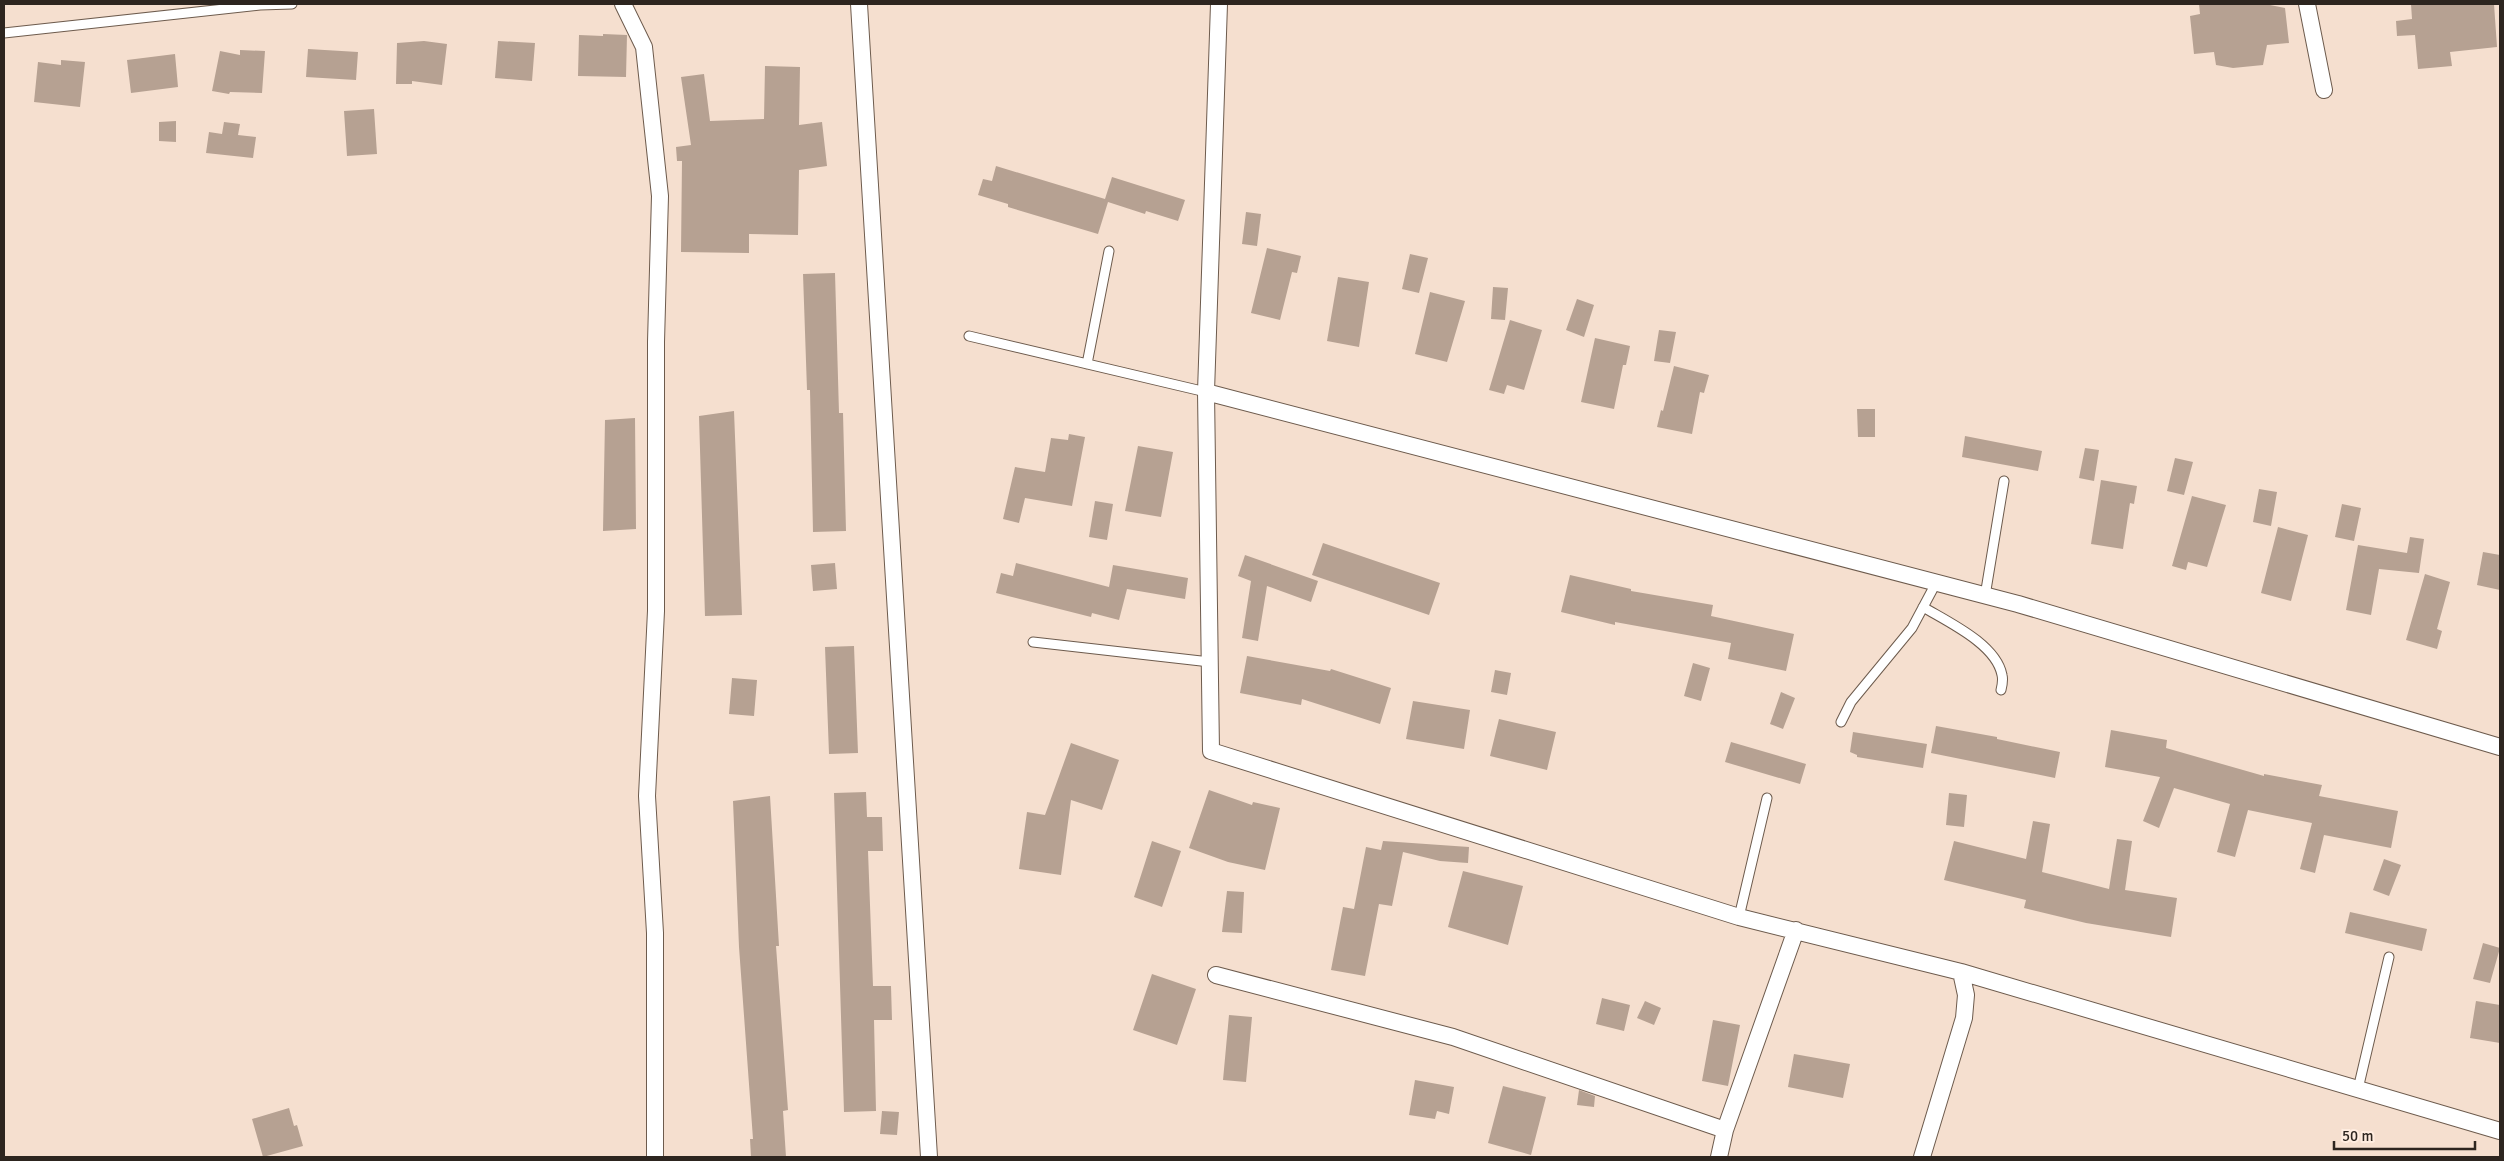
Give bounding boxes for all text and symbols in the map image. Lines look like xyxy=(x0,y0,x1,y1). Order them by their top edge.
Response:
scale bar xyxy=(2334,1118,2475,1150)
text: 50 m xyxy=(2342,1127,2373,1145)

